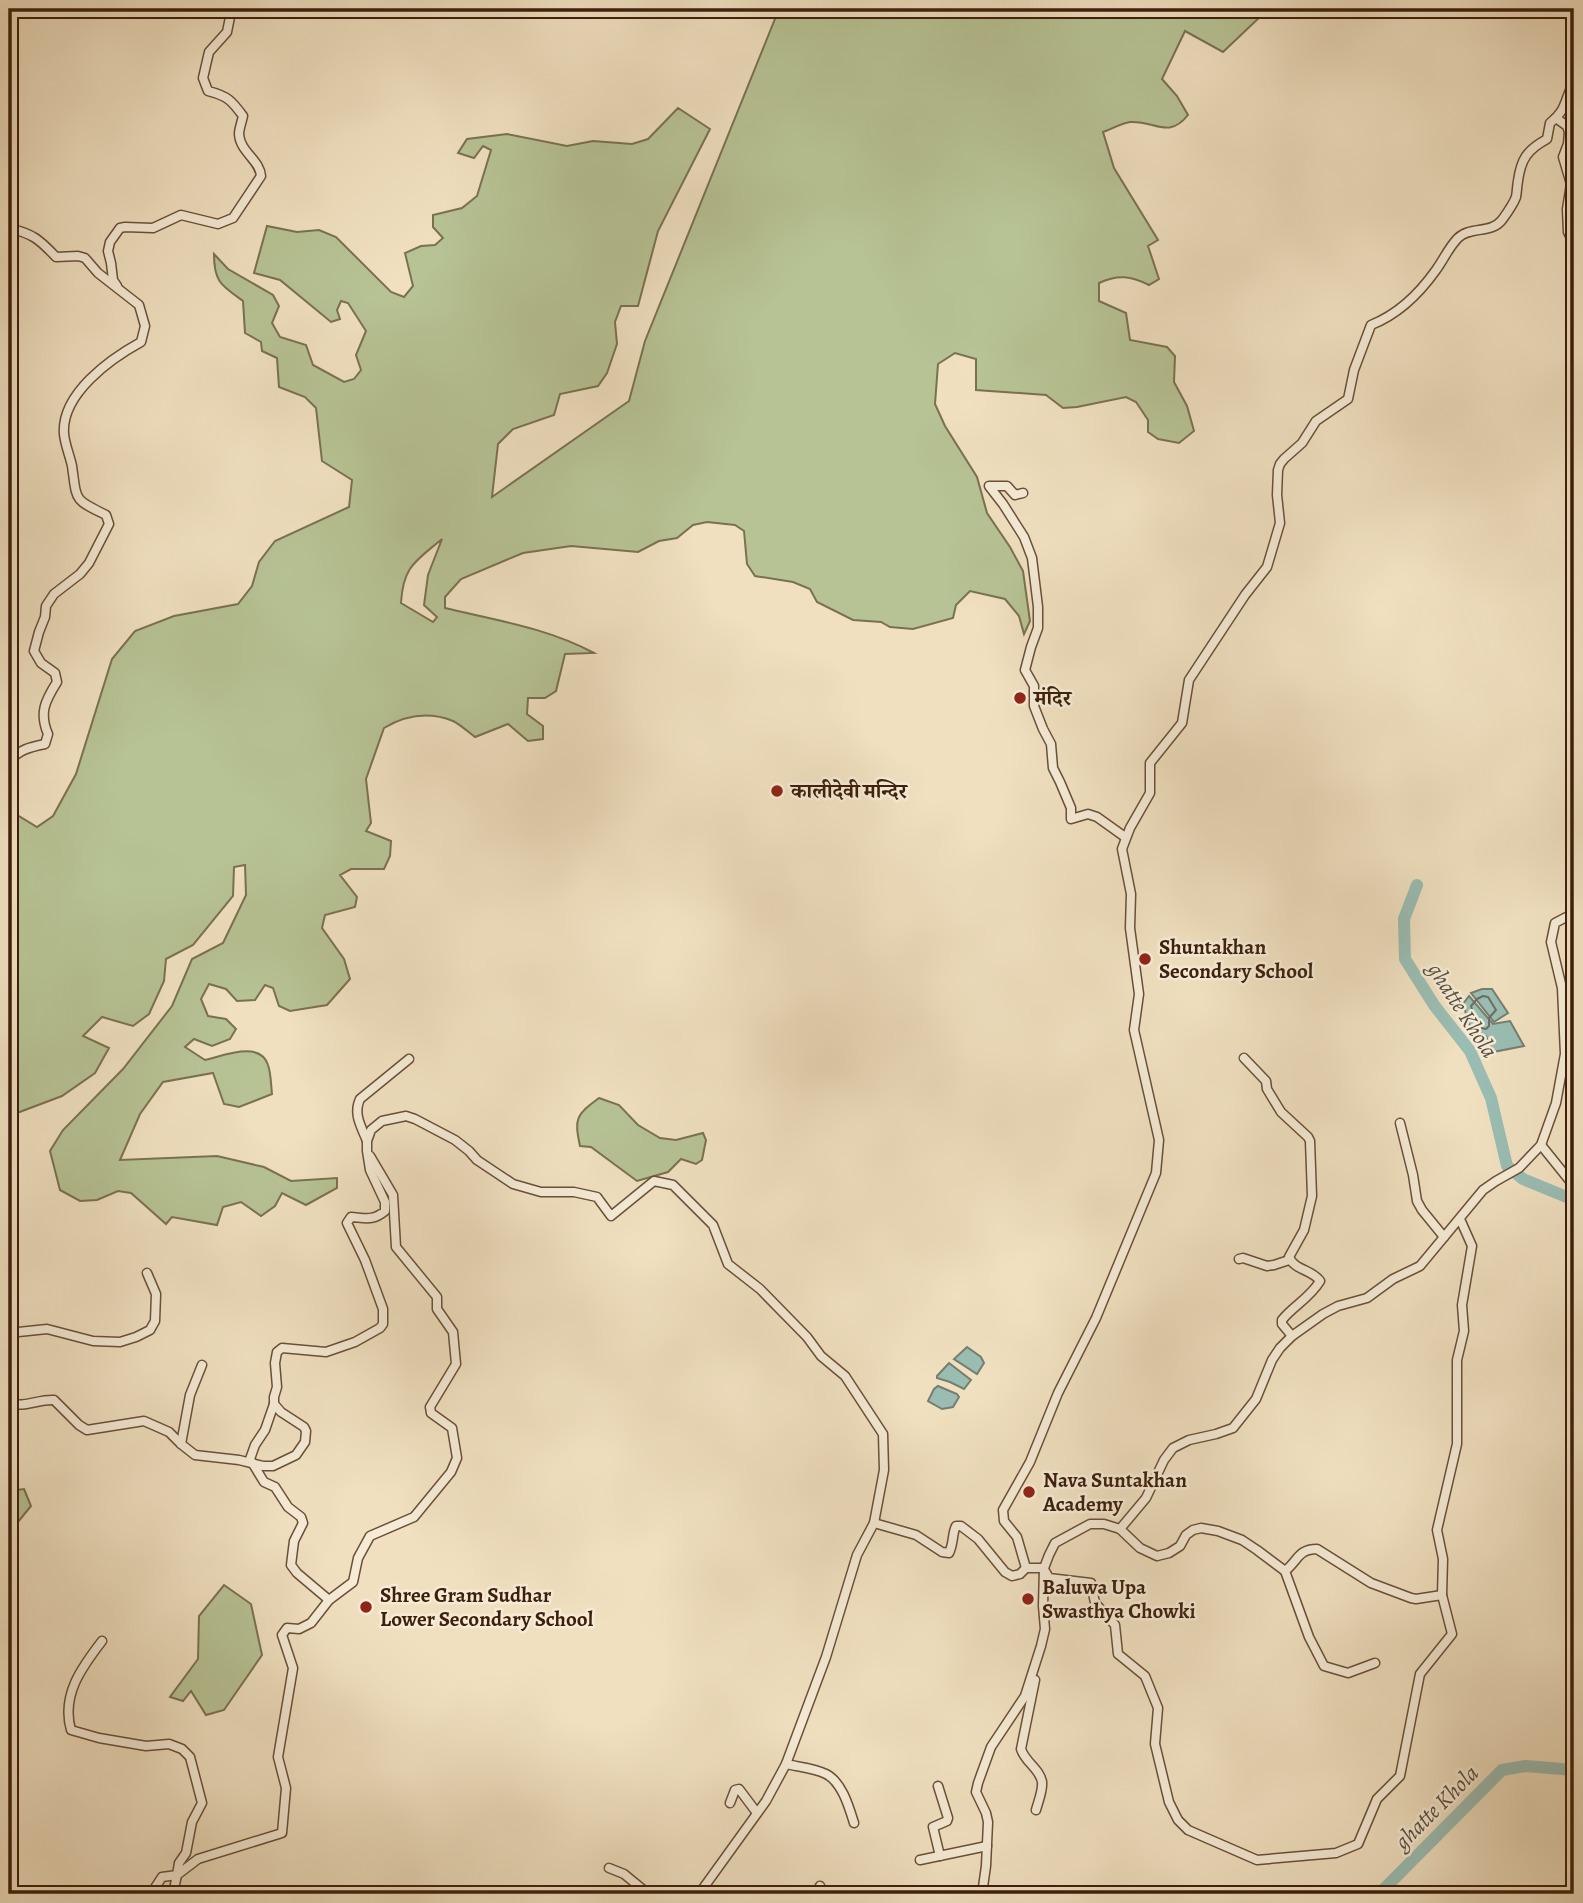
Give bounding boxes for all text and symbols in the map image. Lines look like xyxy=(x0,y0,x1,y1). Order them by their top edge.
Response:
place label: मंदिर xyxy=(1032,684,1072,712)
marker: मंदिर xyxy=(1012,690,1028,706)
place label: कालीदेवी मन्दिर xyxy=(789,777,908,805)
marker: कालीदेवी मन्दिर xyxy=(769,783,785,799)
place label: Shuntakhan Secondary School xyxy=(1159,933,1314,985)
marker: Shuntakhan Secondary School xyxy=(1137,951,1153,967)
water label: ghatte Khola xyxy=(1419,955,1505,1064)
place label: Nava Suntakhan Academy xyxy=(1042,1466,1187,1518)
marker: Nava Suntakhan Academy xyxy=(1021,1484,1037,1500)
place label: Baluwa Upa Swasthya Chowki xyxy=(1042,1573,1196,1625)
place label: Shree Gram Sudhar Lower Secondary School xyxy=(380,1581,594,1633)
marker: Baluwa Upa Swasthya Chowki xyxy=(1020,1591,1036,1607)
marker: Shree Gram Sudhar Lower Secondary School xyxy=(358,1599,374,1615)
water label: ghatte Khola xyxy=(1386,1758,1486,1858)

